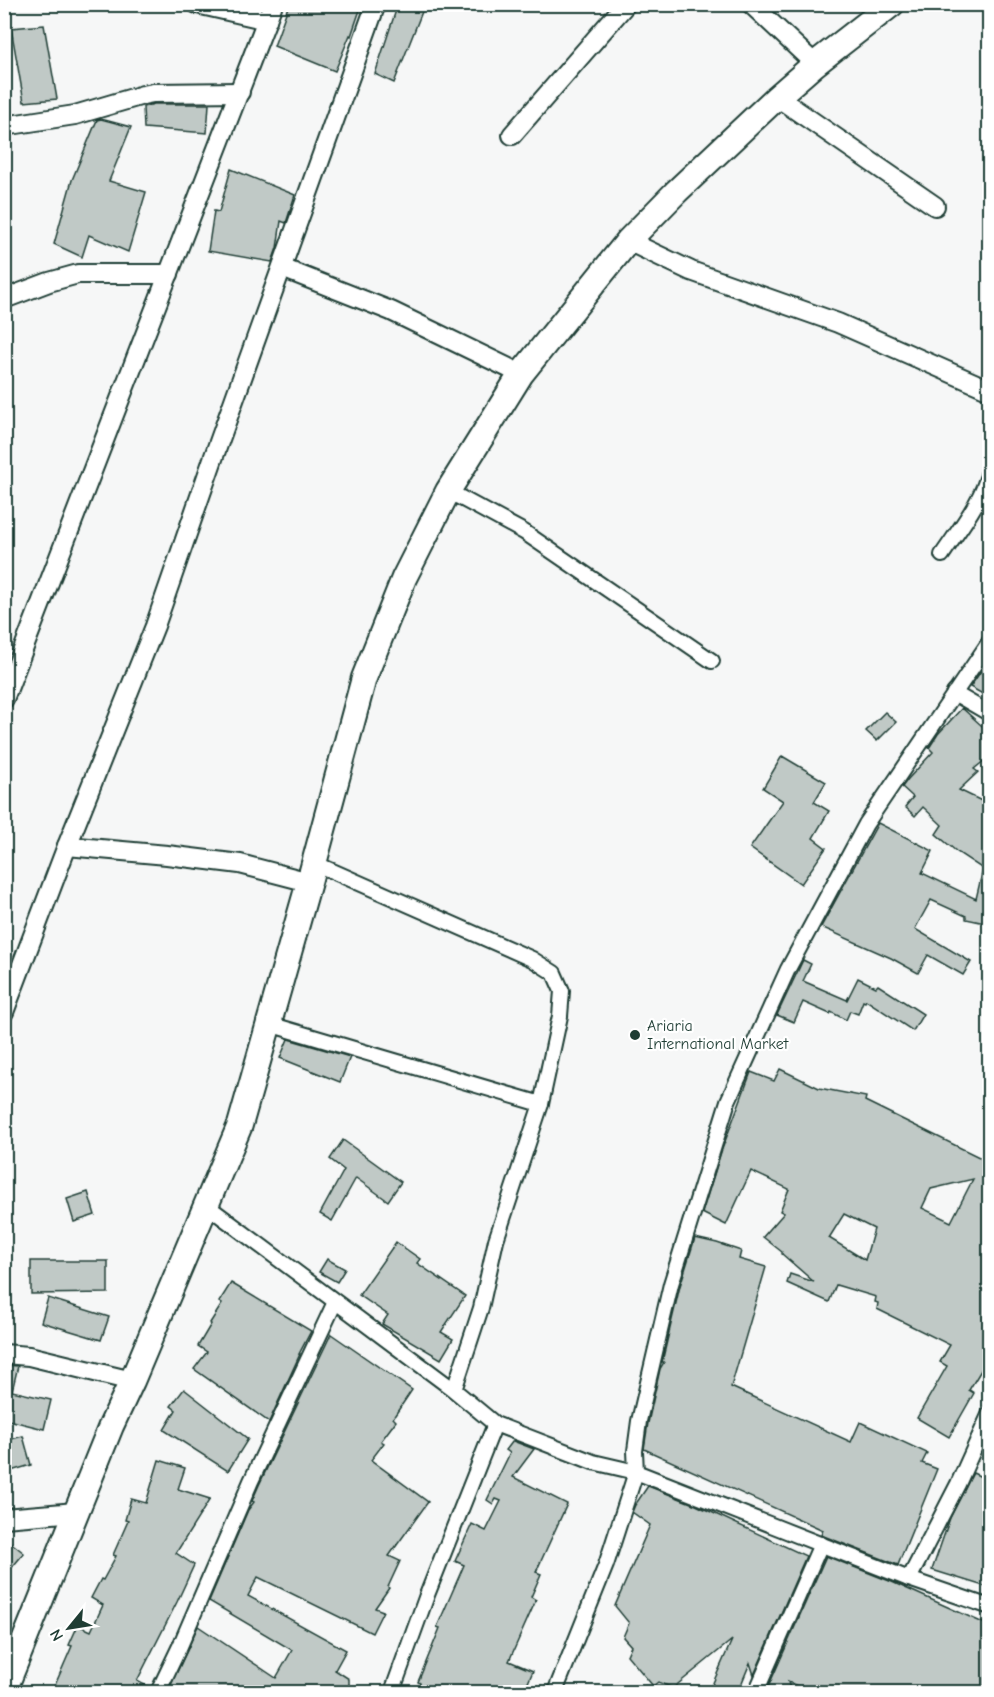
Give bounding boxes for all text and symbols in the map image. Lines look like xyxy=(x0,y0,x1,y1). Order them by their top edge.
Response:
place label: Ariaria International Market xyxy=(647,1017,789,1053)
marker: Ariaria International Market xyxy=(628,1028,642,1042)
north arrow xyxy=(39,1598,99,1658)
text: N xyxy=(46,1626,67,1644)

